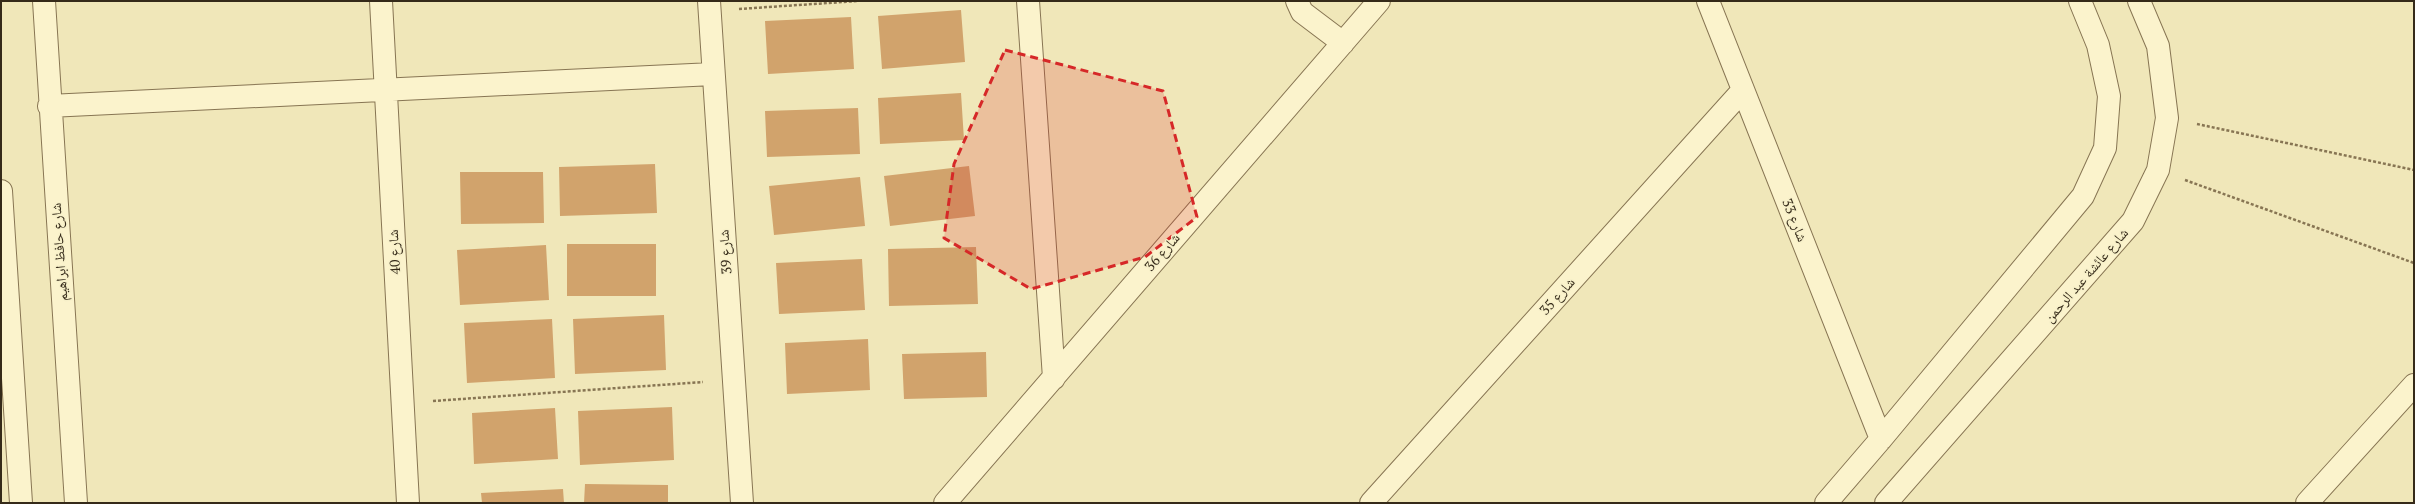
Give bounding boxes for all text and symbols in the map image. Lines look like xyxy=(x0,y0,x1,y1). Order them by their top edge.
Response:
street label: شارع 33 xyxy=(1777,195,1813,245)
street label: شارع حافظ ابراهيم xyxy=(46,202,72,302)
street label: شارع عائشة عبد الرحمن xyxy=(2039,223,2133,327)
street label: شارع 36 xyxy=(1140,228,1184,276)
street label: شارع 40 xyxy=(383,229,405,275)
street label: شارع 39 xyxy=(713,229,737,275)
street label: شارع 35 xyxy=(1535,273,1579,319)

